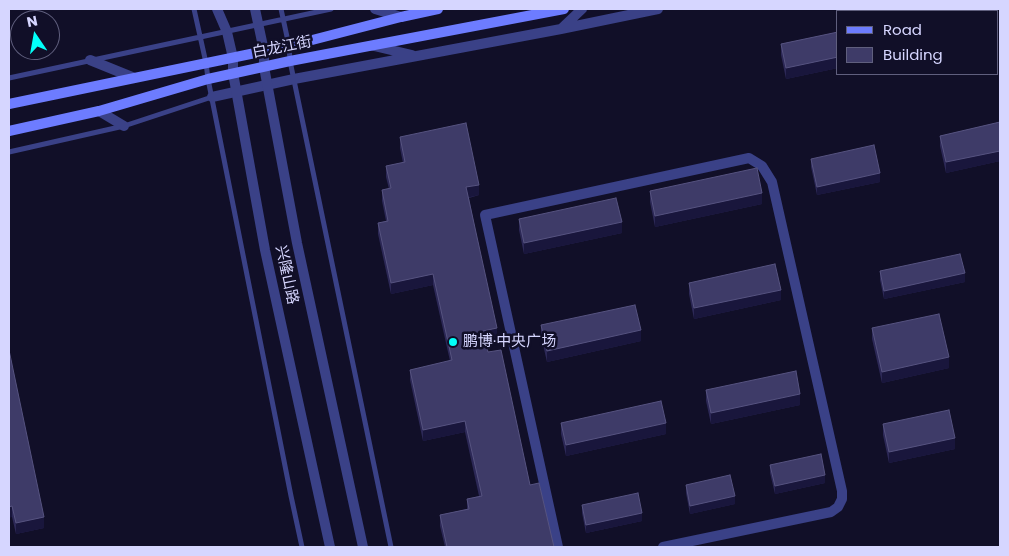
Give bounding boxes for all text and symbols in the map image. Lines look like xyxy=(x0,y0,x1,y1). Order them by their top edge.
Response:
north arrow xyxy=(10,10,60,60)
text: N xyxy=(25,10,39,32)
legend xyxy=(836,10,999,75)
text: Road xyxy=(883,19,922,40)
street label: 白龙江街 xyxy=(251,33,313,63)
text: Building xyxy=(883,44,943,65)
street label: 兴隆山路 xyxy=(271,244,301,306)
place label: 鹏博·中央广场 xyxy=(463,333,556,351)
marker: 鹏博·中央广场 xyxy=(447,336,459,348)

